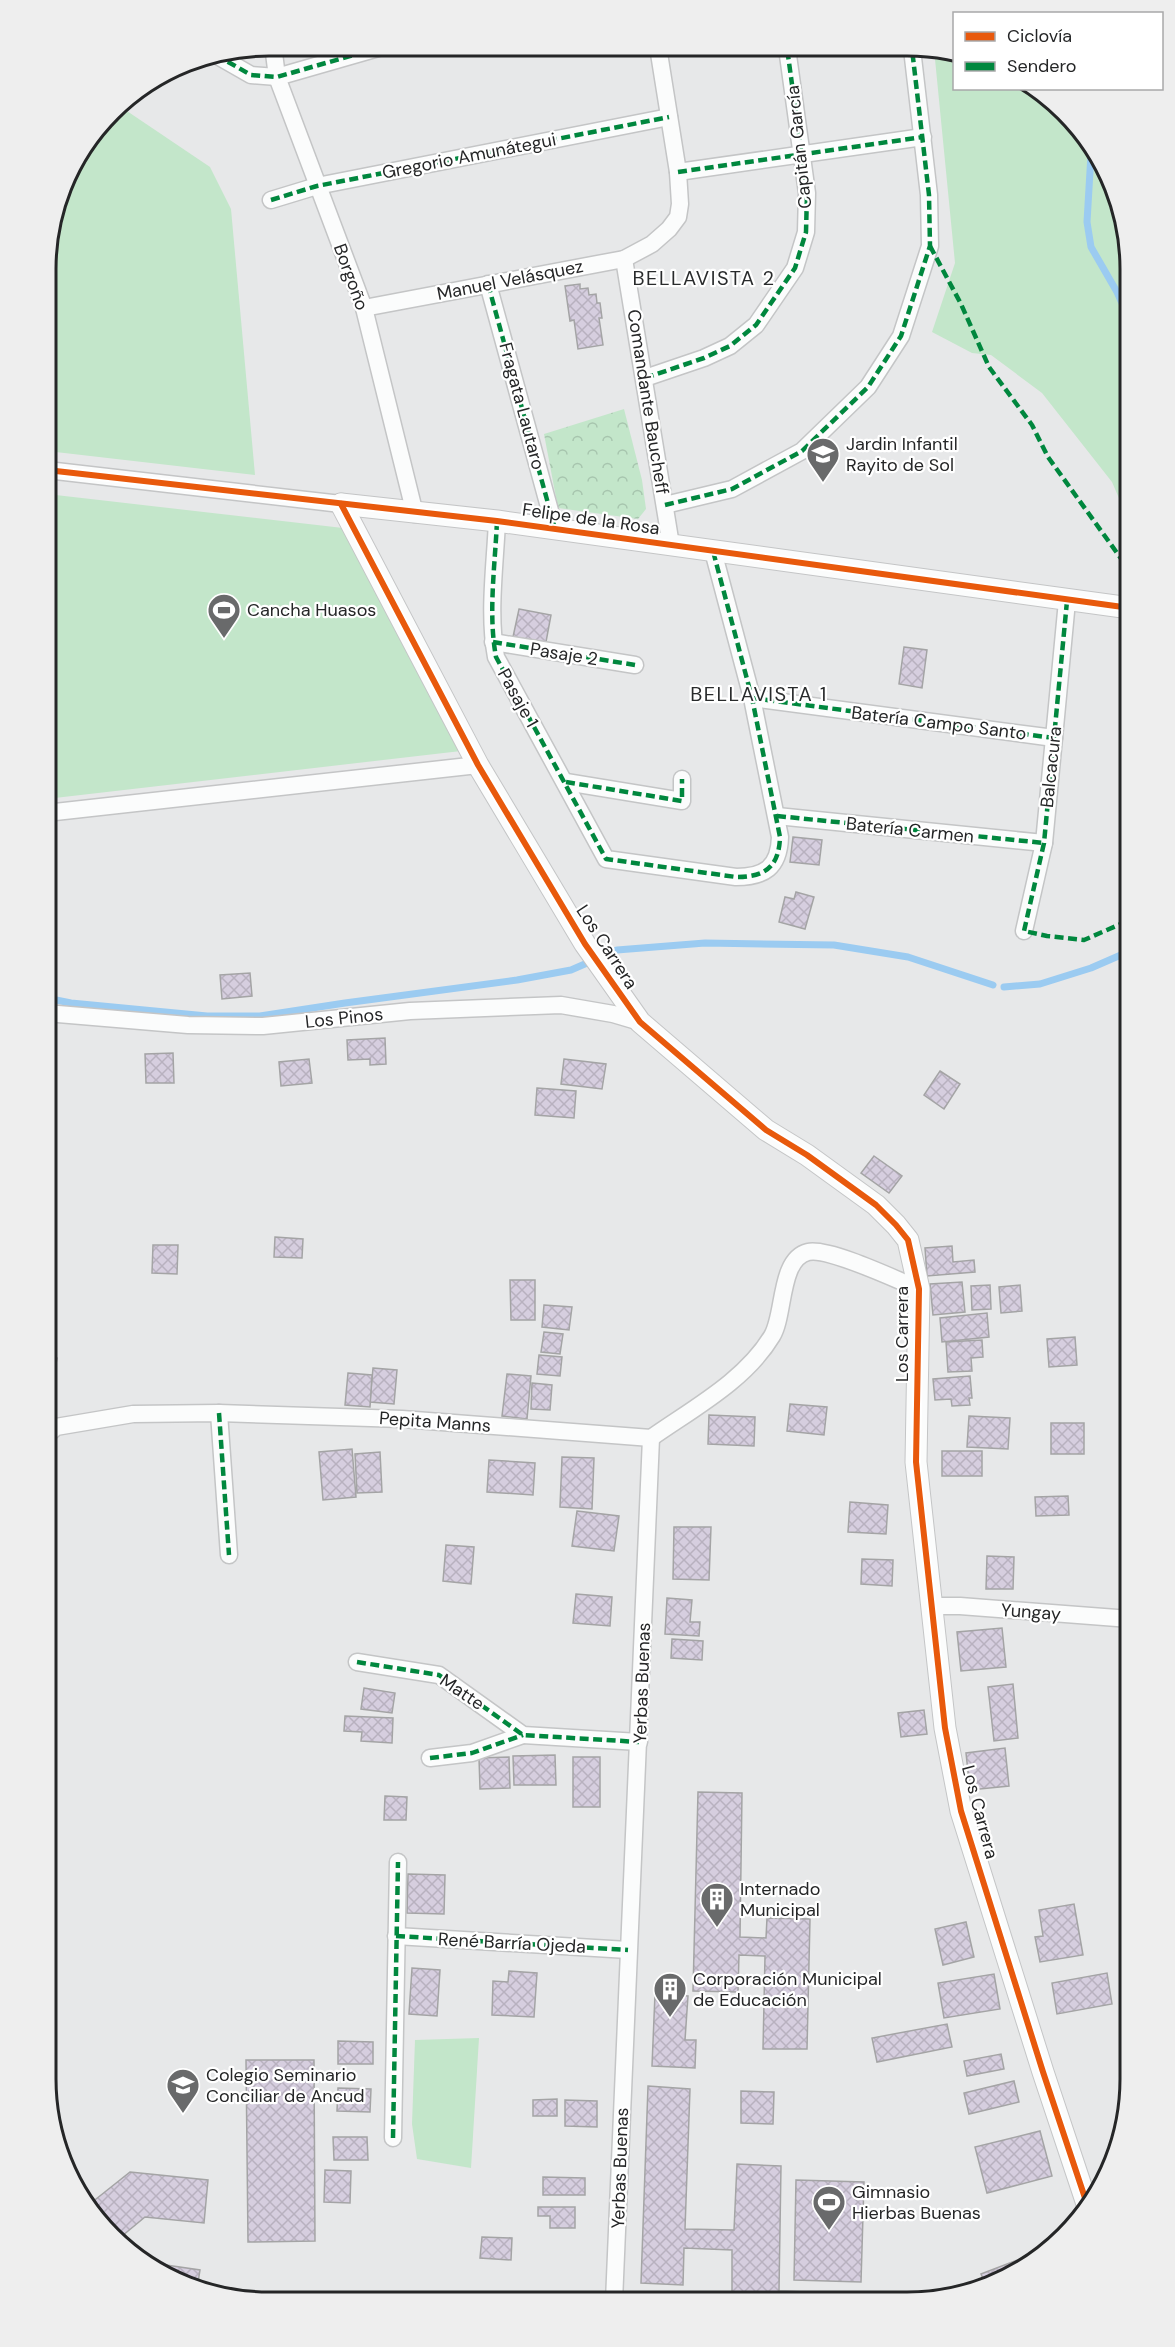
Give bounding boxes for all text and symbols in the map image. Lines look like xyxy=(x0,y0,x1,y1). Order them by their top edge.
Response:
legend xyxy=(953,12,1163,90)
text: Ciclovía xyxy=(1007,24,1072,48)
text: Sendero xyxy=(1007,54,1077,78)
street label: Capitán García xyxy=(781,84,817,210)
street label: Gregorio Amunátegui xyxy=(380,127,558,185)
street label: Borgoño xyxy=(328,240,374,314)
street label: Manuel Velásquez xyxy=(435,254,585,306)
district label: BELLAVISTA 2 xyxy=(633,265,775,291)
street label: Comandante Baucheff xyxy=(622,308,674,496)
street label: Fragata Lautaro xyxy=(493,340,551,472)
place label: Jardin Infantil Rayito de Sol xyxy=(846,432,958,477)
school or university icon: Jardin Infantil Rayito de Sol xyxy=(805,436,841,483)
street label: Felipe de la Rosa xyxy=(521,497,661,541)
sports icon: Cancha Huasos xyxy=(206,592,242,639)
place label: Cancha Huasos xyxy=(247,598,376,622)
street label: Pasaje 2 xyxy=(528,637,600,671)
street label: Pasaje 1 xyxy=(492,664,544,732)
district label: BELLAVISTA 1 xyxy=(690,681,828,707)
street label: Batería Campo Santo xyxy=(850,700,1028,746)
street label: Balcacura xyxy=(1035,725,1067,809)
street label: Batería Carmen xyxy=(845,811,975,849)
street label: Los Carrera xyxy=(571,900,643,994)
street label: Los Pinos xyxy=(304,1002,384,1034)
street label: Los Carrera xyxy=(890,1286,914,1382)
street label: Pepita Manns xyxy=(378,1406,492,1438)
street label: Yungay xyxy=(1000,1598,1062,1626)
street label: Yerbas Buenas xyxy=(628,1622,656,1744)
street label: Matte xyxy=(435,1668,489,1716)
street label: Los Carrera xyxy=(956,1763,1004,1861)
place label: Internado Municipal xyxy=(740,1877,820,1922)
building icon: Internado Municipal xyxy=(699,1881,735,1928)
street label: René Barría Ojeda xyxy=(438,1927,586,1959)
place label: Corporación Municipal de Educación xyxy=(693,1967,882,2012)
building icon: Corporación Municipal de Educación xyxy=(652,1971,688,2018)
place label: Colegio Seminario Conciliar de Ancud xyxy=(206,2063,365,2108)
school or university icon: Colegio Seminario Conciliar de Ancud xyxy=(165,2067,201,2114)
street label: Yerbas Buenas xyxy=(606,2107,634,2229)
place label: Gimnasio Hierbas Buenas xyxy=(852,2180,981,2225)
sports icon: Gimnasio Hierbas Buenas xyxy=(811,2184,847,2231)

